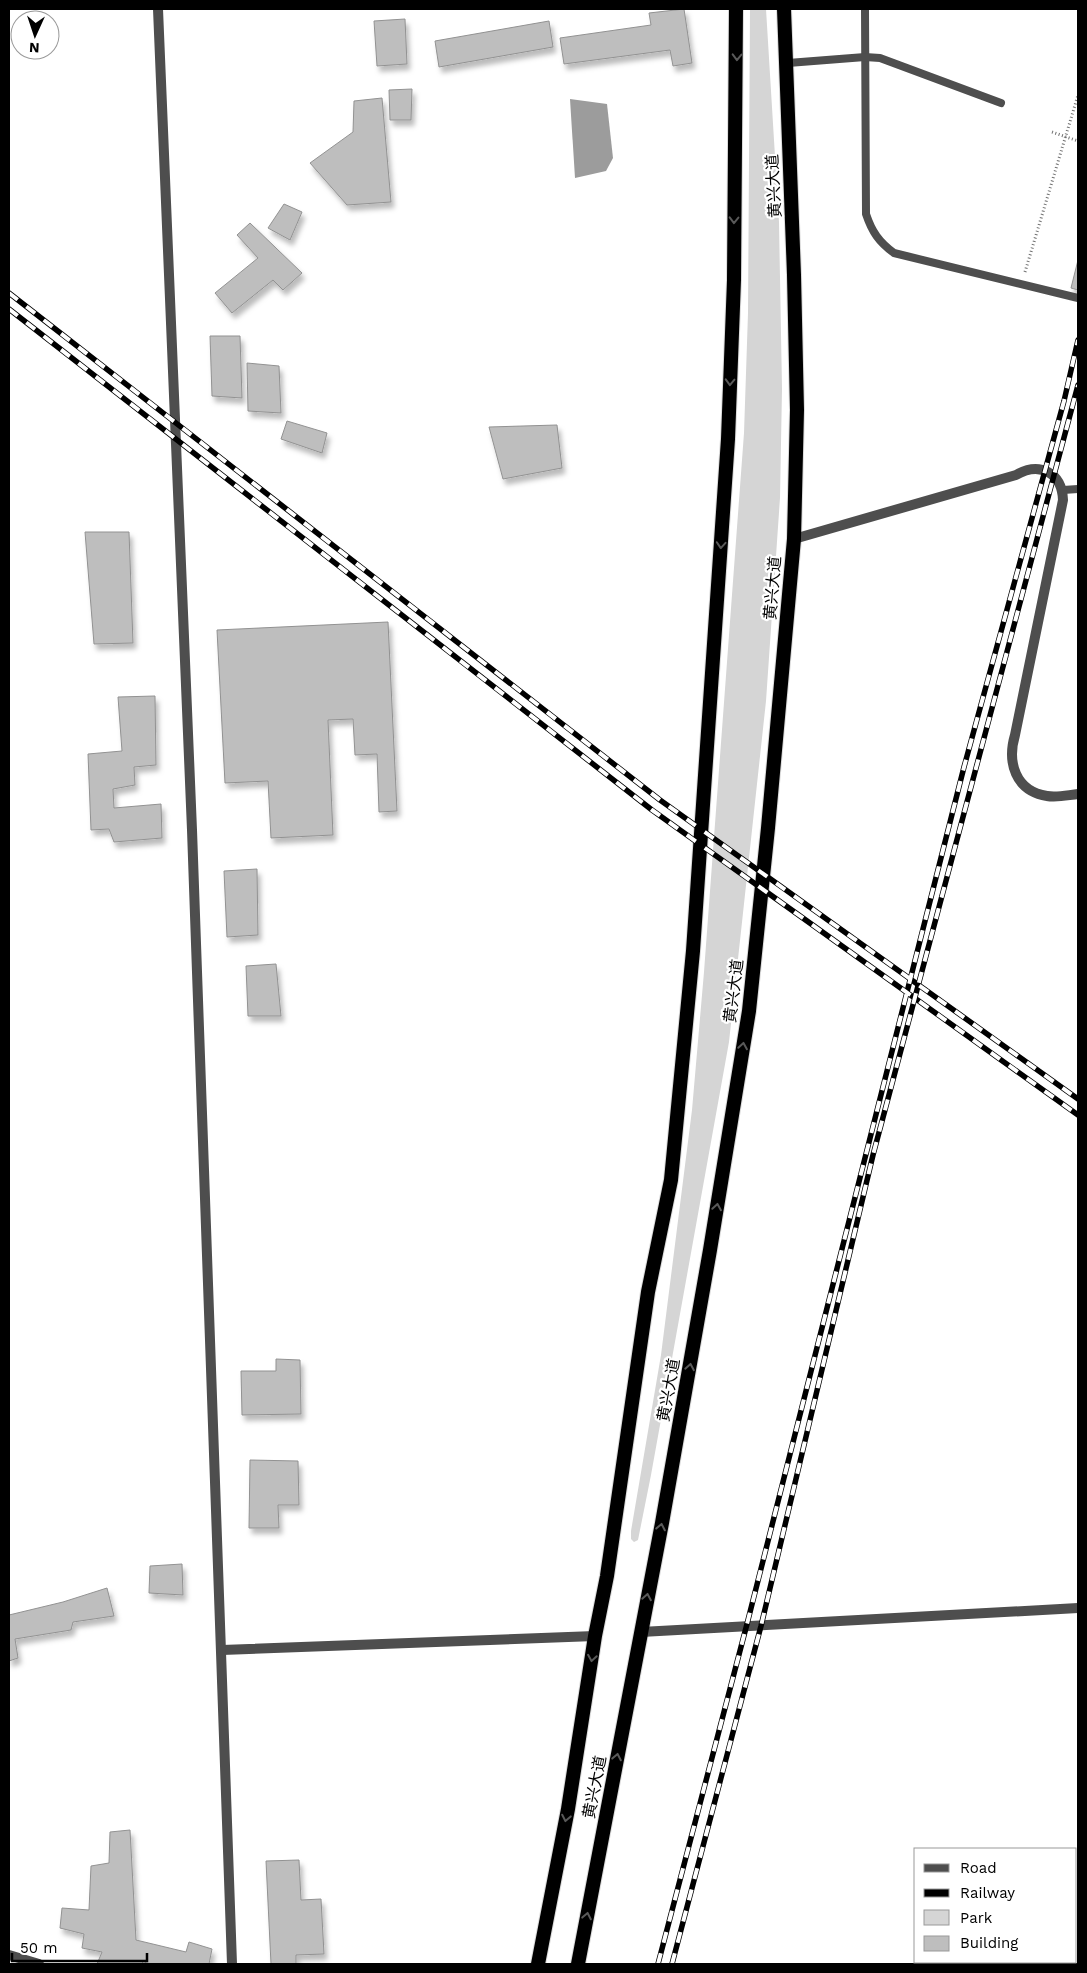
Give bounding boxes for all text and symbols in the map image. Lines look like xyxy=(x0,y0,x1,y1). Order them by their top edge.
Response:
north arrow xyxy=(10,10,60,60)
text: N xyxy=(29,40,40,56)
one-way arrow xyxy=(731,54,742,62)
street label: 黄兴大道 xyxy=(762,154,785,218)
one-way arrow xyxy=(729,216,739,224)
one-way arrow xyxy=(725,379,735,387)
one-way arrow xyxy=(715,541,726,549)
street label: 黄兴大道 xyxy=(760,555,785,621)
street label: 黄兴大道 xyxy=(720,958,747,1024)
one-way arrow xyxy=(738,1042,748,1051)
one-way arrow xyxy=(712,1202,722,1211)
street label: 黄兴大道 xyxy=(654,1357,683,1423)
one-way arrow xyxy=(684,1363,694,1371)
one-way arrow xyxy=(656,1523,666,1531)
one-way arrow xyxy=(642,1593,652,1601)
one-way arrow xyxy=(587,1654,597,1662)
one-way arrow xyxy=(612,1752,622,1761)
street label: 黄兴大道 xyxy=(579,1754,610,1820)
one-way arrow xyxy=(562,1814,572,1823)
legend xyxy=(914,1848,1077,1963)
text: Road xyxy=(960,1859,997,1877)
text: Railway xyxy=(960,1884,1015,1902)
text: Park xyxy=(960,1909,993,1927)
one-way arrow xyxy=(581,1912,592,1921)
scale bar xyxy=(12,1930,148,1962)
text: Building xyxy=(960,1934,1018,1952)
text: 50 m xyxy=(20,1939,57,1957)

